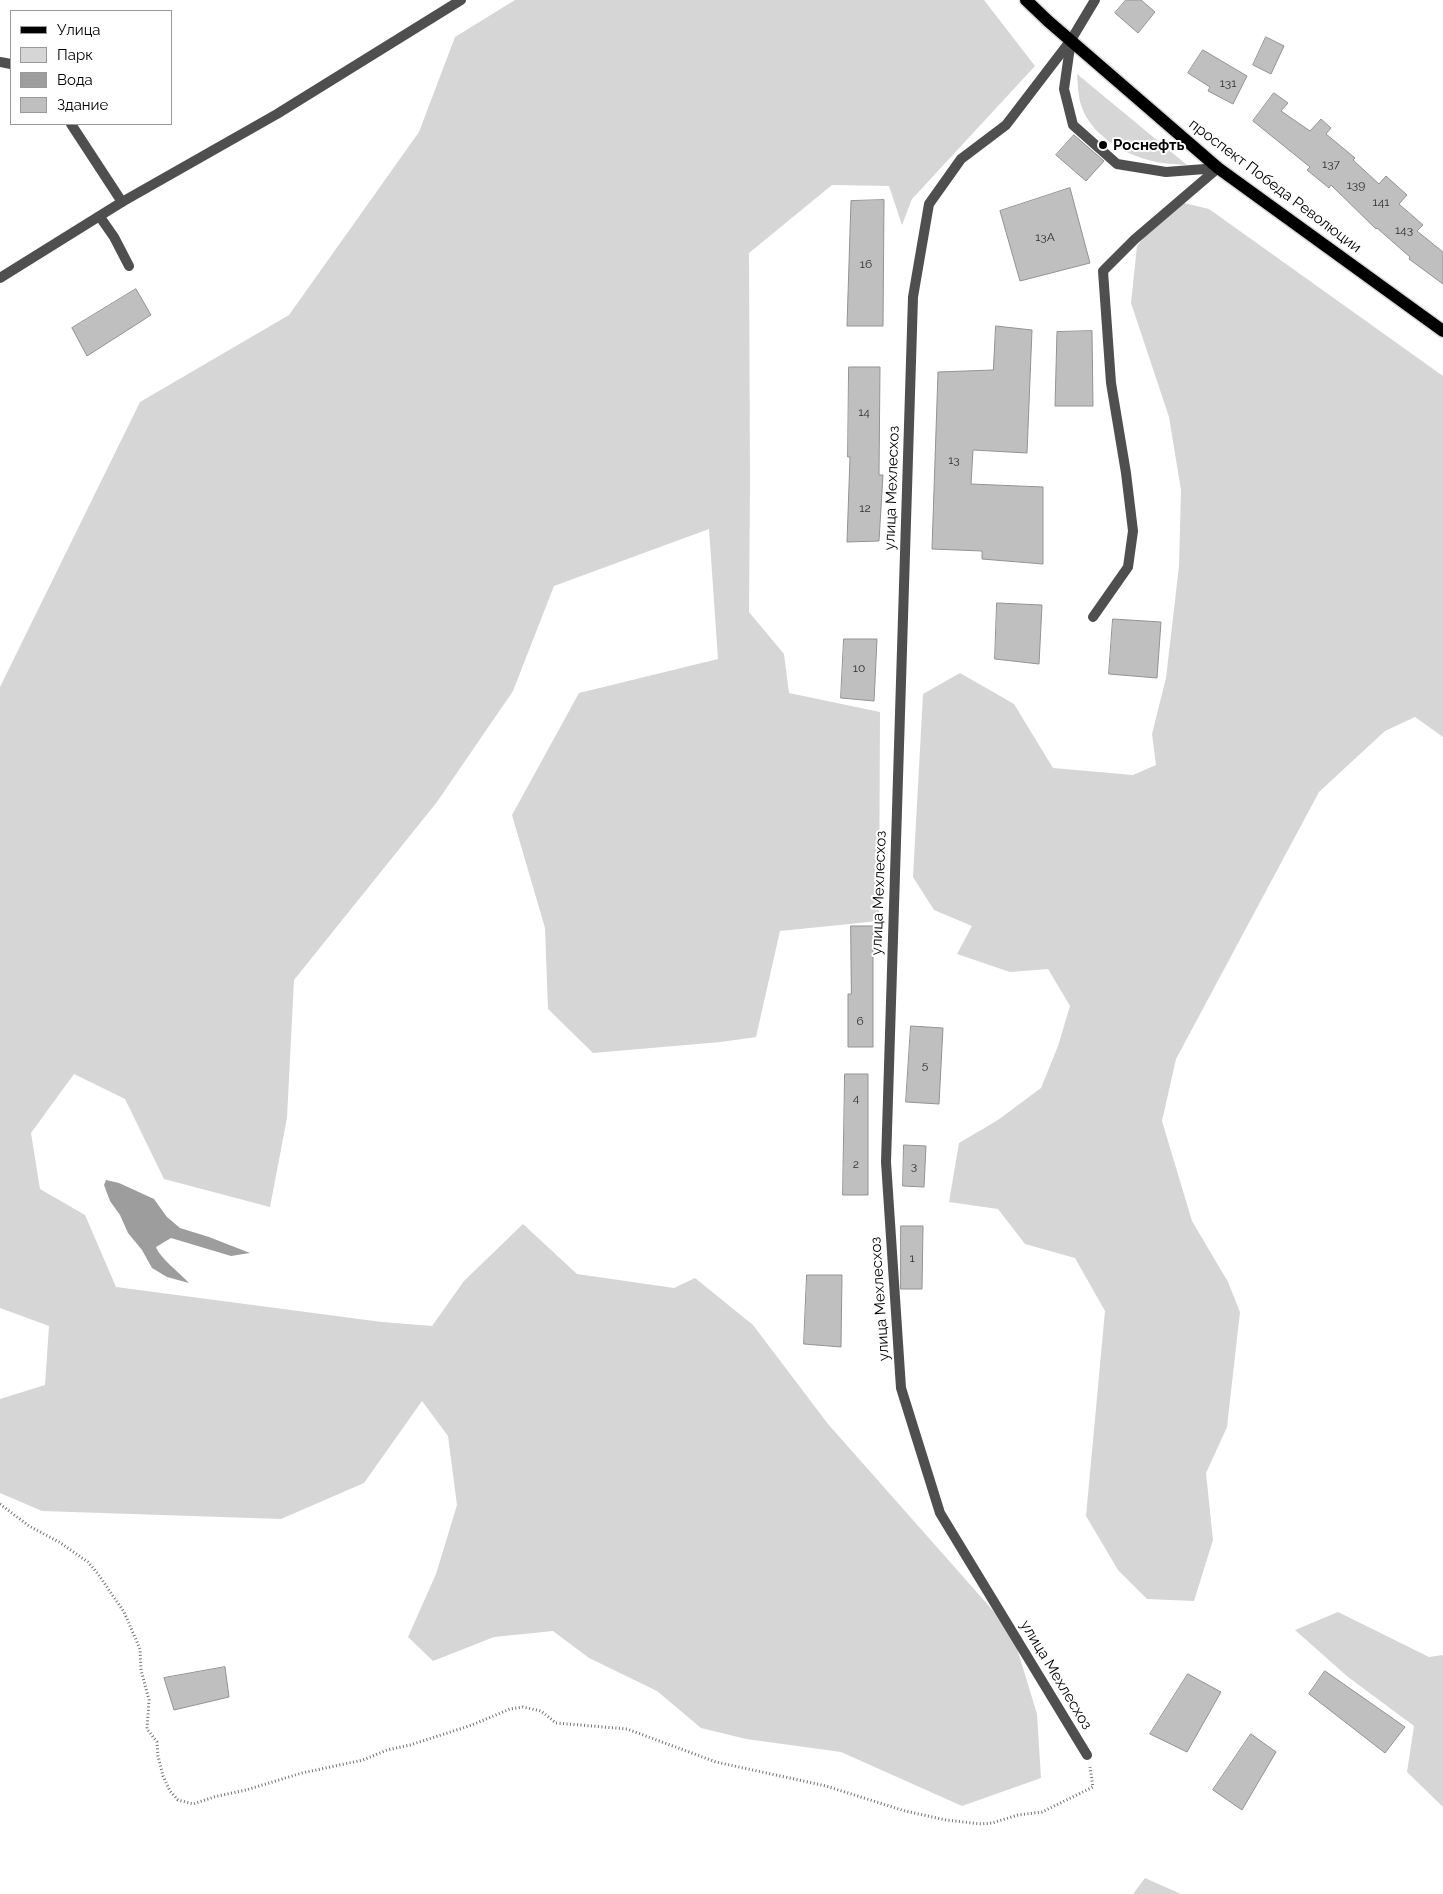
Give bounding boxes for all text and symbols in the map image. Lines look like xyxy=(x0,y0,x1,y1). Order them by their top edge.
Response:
legend xyxy=(10,10,172,125)
text: Улица xyxy=(57,21,101,39)
text: Парк xyxy=(57,46,93,64)
text: Вода xyxy=(57,71,93,89)
house number: 131 xyxy=(1220,76,1236,90)
text: Здание xyxy=(57,96,108,114)
street label: проспект Победа Революции xyxy=(1185,115,1365,257)
place label: Роснефть xyxy=(1113,136,1185,154)
marker: Роснефть xyxy=(1097,139,1109,151)
house number: 137 xyxy=(1322,157,1340,171)
house number: 139 xyxy=(1347,178,1365,192)
house number: 141 xyxy=(1373,195,1389,209)
house number: 143 xyxy=(1395,223,1413,237)
house number: 13А xyxy=(1035,230,1055,244)
house number: 16 xyxy=(860,257,872,271)
house number: 14 xyxy=(858,405,870,419)
street label: улица Мехлесхоз xyxy=(881,425,903,551)
house number: 13 xyxy=(948,453,960,467)
house number: 12 xyxy=(859,501,871,515)
house number: 10 xyxy=(853,661,865,675)
street label: улица Мехлесхоз xyxy=(868,830,890,956)
house number: 6 xyxy=(856,1014,864,1028)
house number: 5 xyxy=(922,1058,928,1072)
house number: 4 xyxy=(853,1091,859,1105)
house number: 2 xyxy=(853,1157,859,1171)
house number: 3 xyxy=(911,1159,917,1173)
street label: улица Мехлесхоз xyxy=(867,1236,893,1362)
house number: 1 xyxy=(909,1251,915,1265)
street label: улица Мехлесхоз xyxy=(1016,1617,1096,1733)

